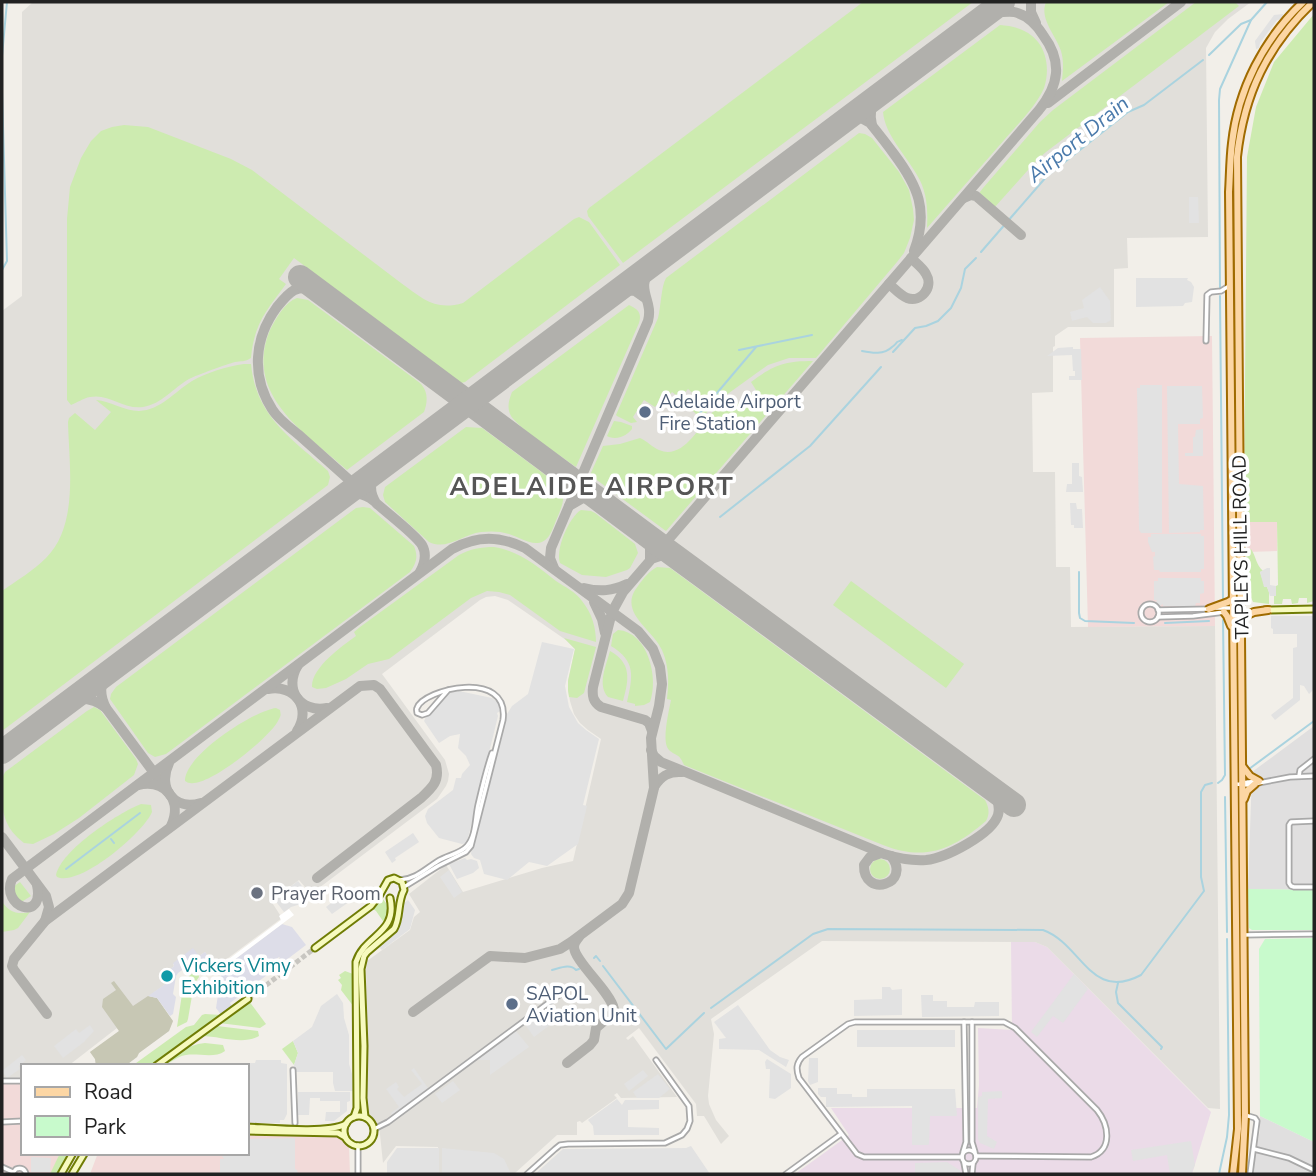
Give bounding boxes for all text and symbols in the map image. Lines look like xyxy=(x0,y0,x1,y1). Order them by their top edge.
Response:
water label: Airport Drain xyxy=(1020,89,1135,189)
place label: Adelaide Airport Fire Station xyxy=(659,389,801,437)
marker: Adelaide Airport Fire Station xyxy=(637,404,653,420)
street label: TAPLEYS HILL ROAD xyxy=(1226,455,1256,639)
district label: ADELAIDE AIRPORT xyxy=(449,469,735,504)
place label: Prayer Room xyxy=(271,881,381,907)
marker: Prayer Room xyxy=(249,885,265,901)
place label: Vickers Vimy Exhibition xyxy=(180,953,291,1001)
marker: Vickers Vimy Exhibition xyxy=(159,968,175,984)
place label: SAPOL Aviation Unit xyxy=(526,981,637,1029)
marker: SAPOL Aviation Unit xyxy=(504,996,520,1012)
legend xyxy=(21,1064,248,1155)
text: Road xyxy=(84,1078,133,1106)
text: Park xyxy=(84,1113,126,1141)

